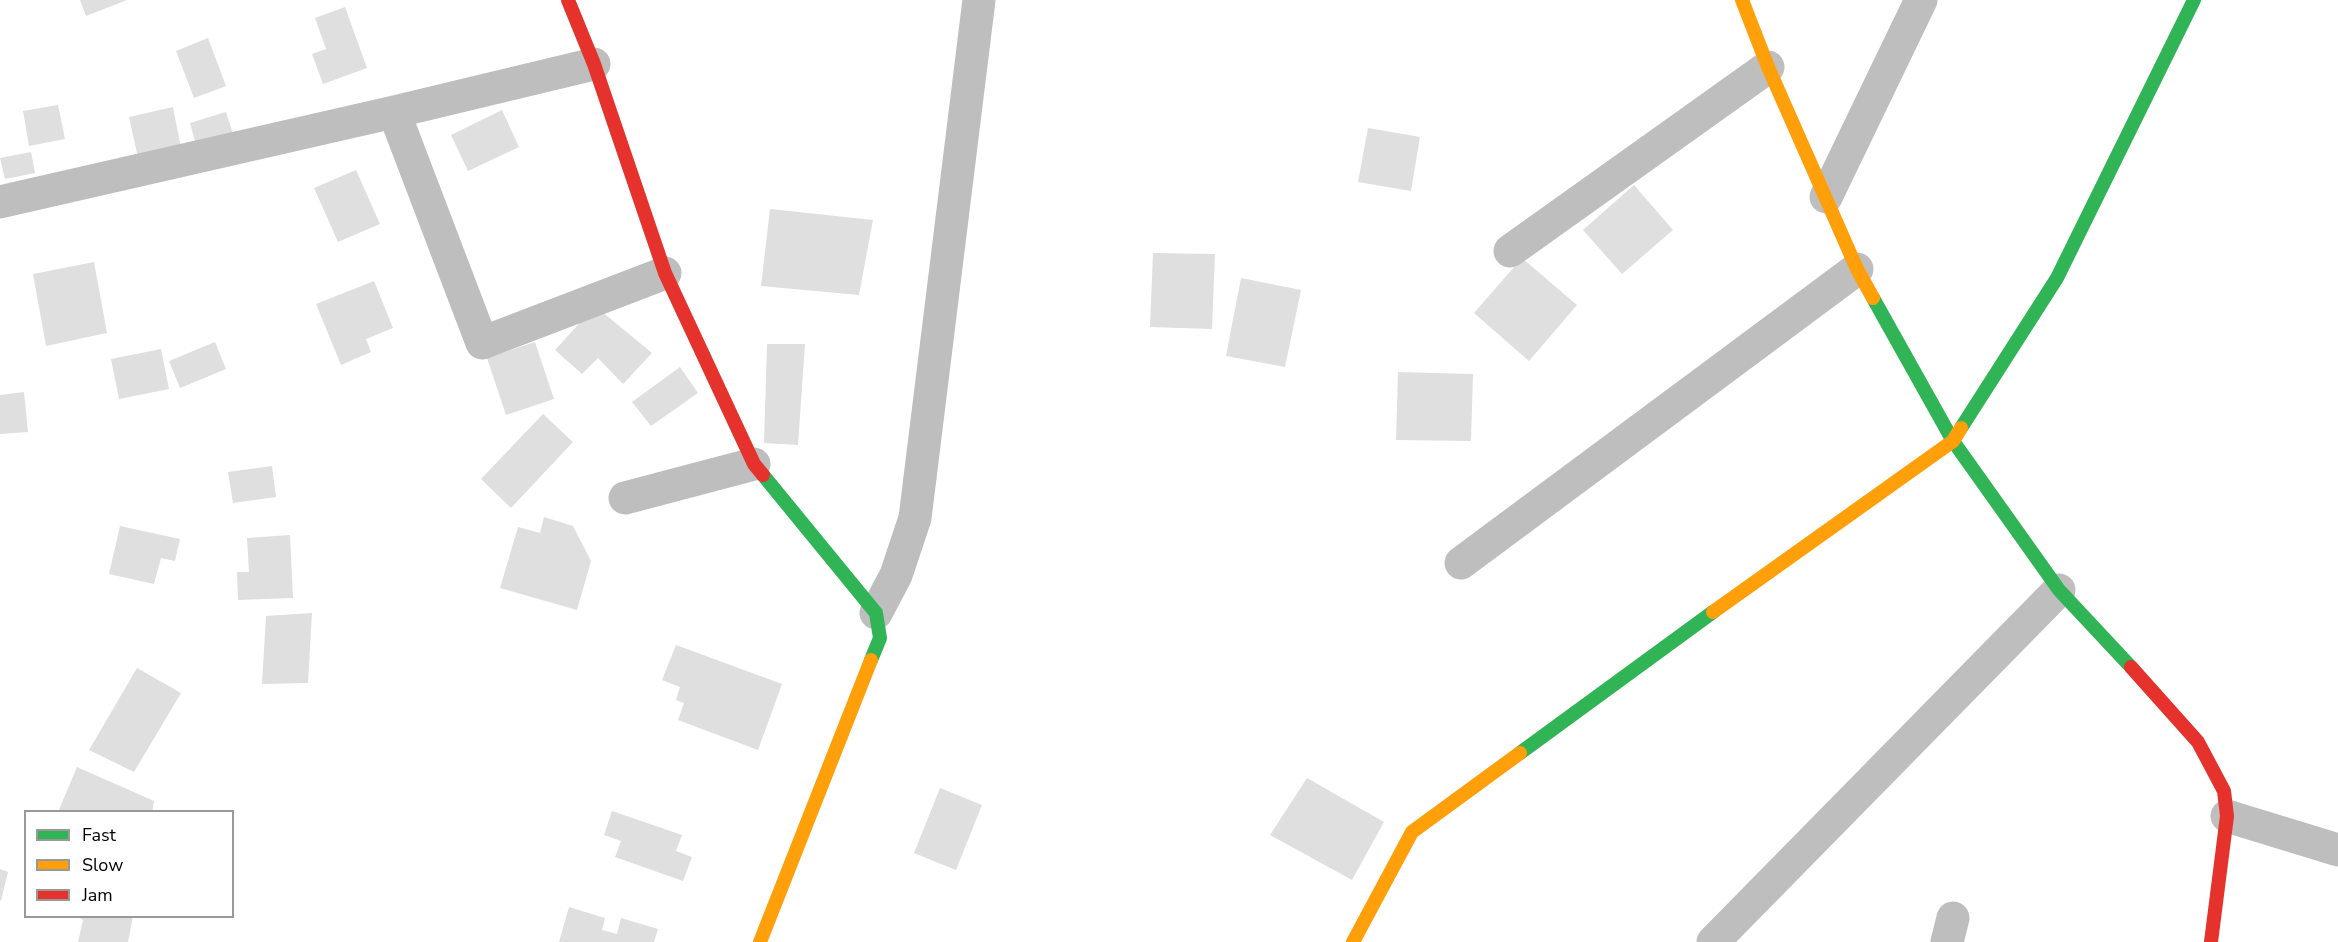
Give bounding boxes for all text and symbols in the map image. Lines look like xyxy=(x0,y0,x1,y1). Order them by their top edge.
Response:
legend xyxy=(24,810,234,918)
text: Fast xyxy=(82,823,116,847)
text: Slow xyxy=(82,853,123,877)
text: Jam xyxy=(82,883,113,907)

